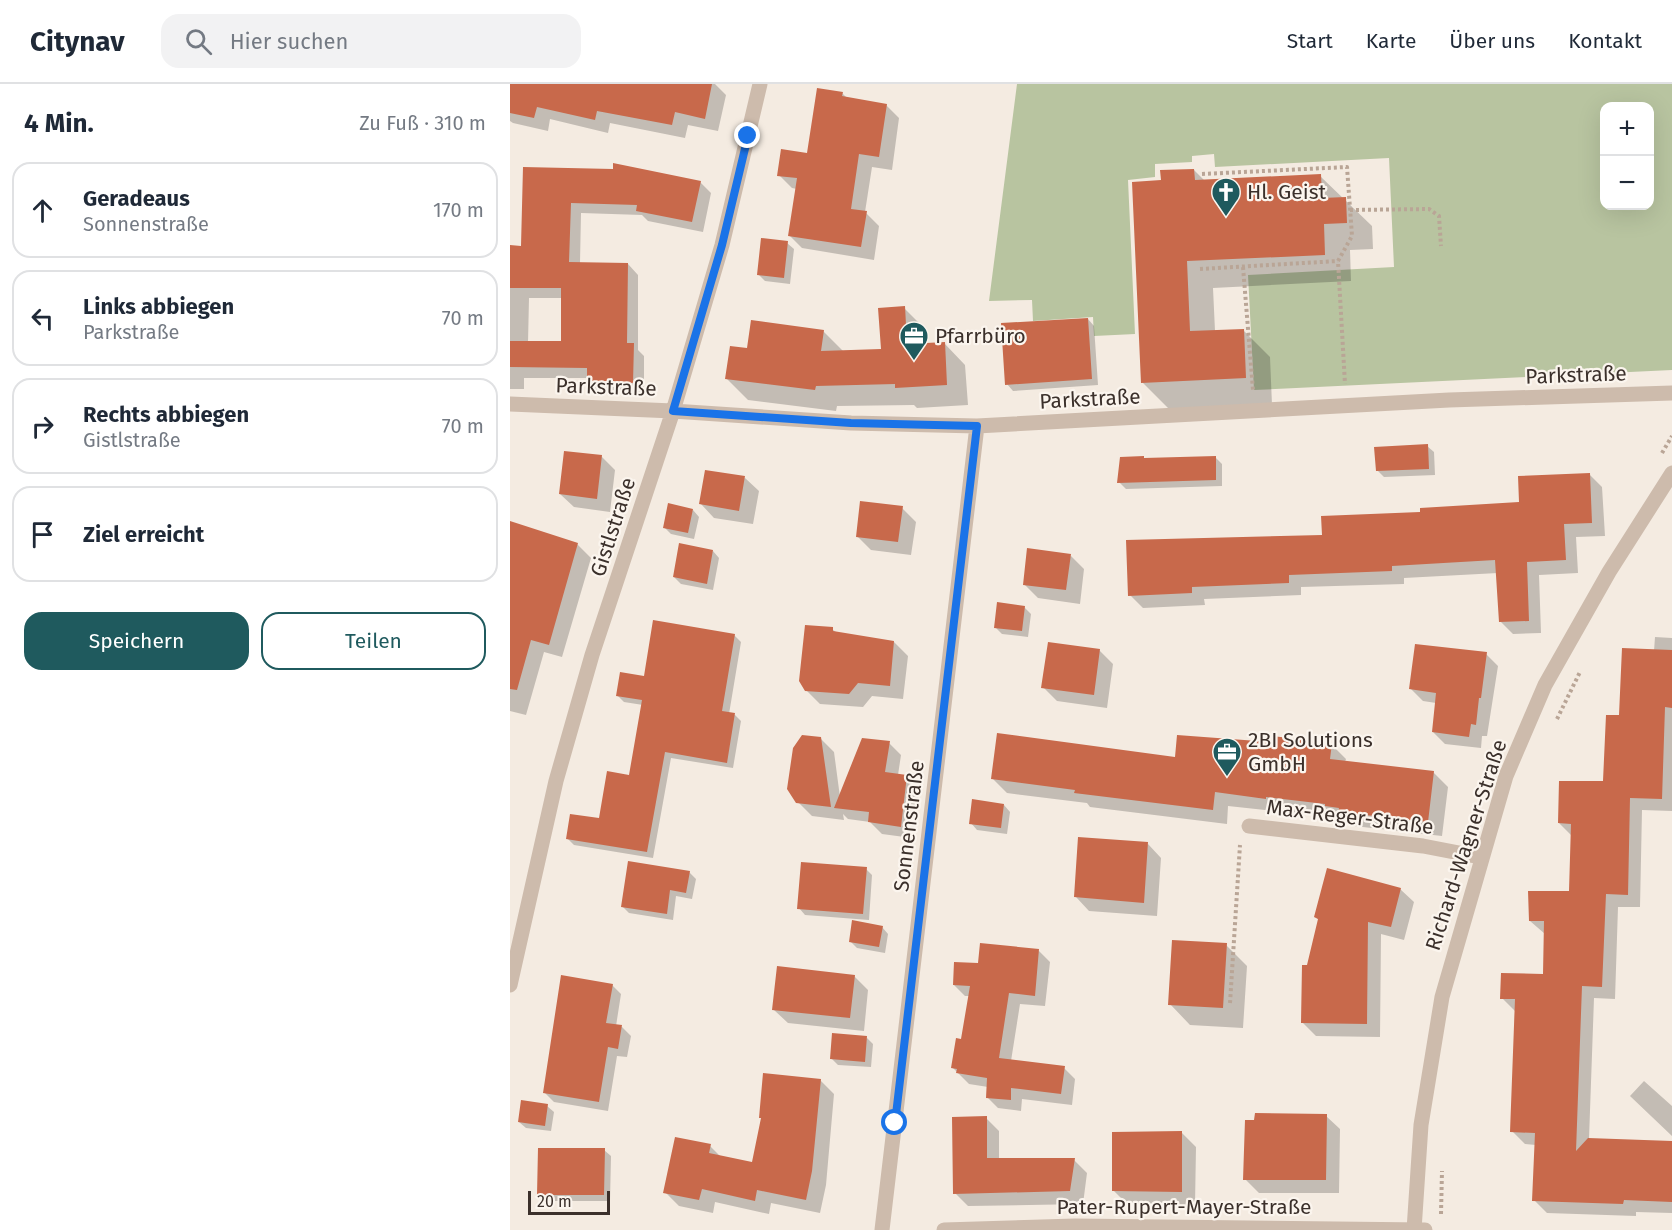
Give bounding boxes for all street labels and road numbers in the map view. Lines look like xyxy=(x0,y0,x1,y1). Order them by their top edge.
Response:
street label: Parkstraße xyxy=(1525,360,1627,390)
street label: Parkstraße xyxy=(555,372,657,402)
street label: Parkstraße xyxy=(1039,383,1141,415)
street label: Gistlstraße xyxy=(585,474,641,580)
street label: Richard-Wagner-Straße xyxy=(1420,736,1512,954)
street label: Sonnenstraße xyxy=(888,759,930,893)
street label: Max-Reger-Straße xyxy=(1265,794,1435,840)
street label: Pater-Rupert-Mayer-Straße xyxy=(1056,1194,1312,1220)

